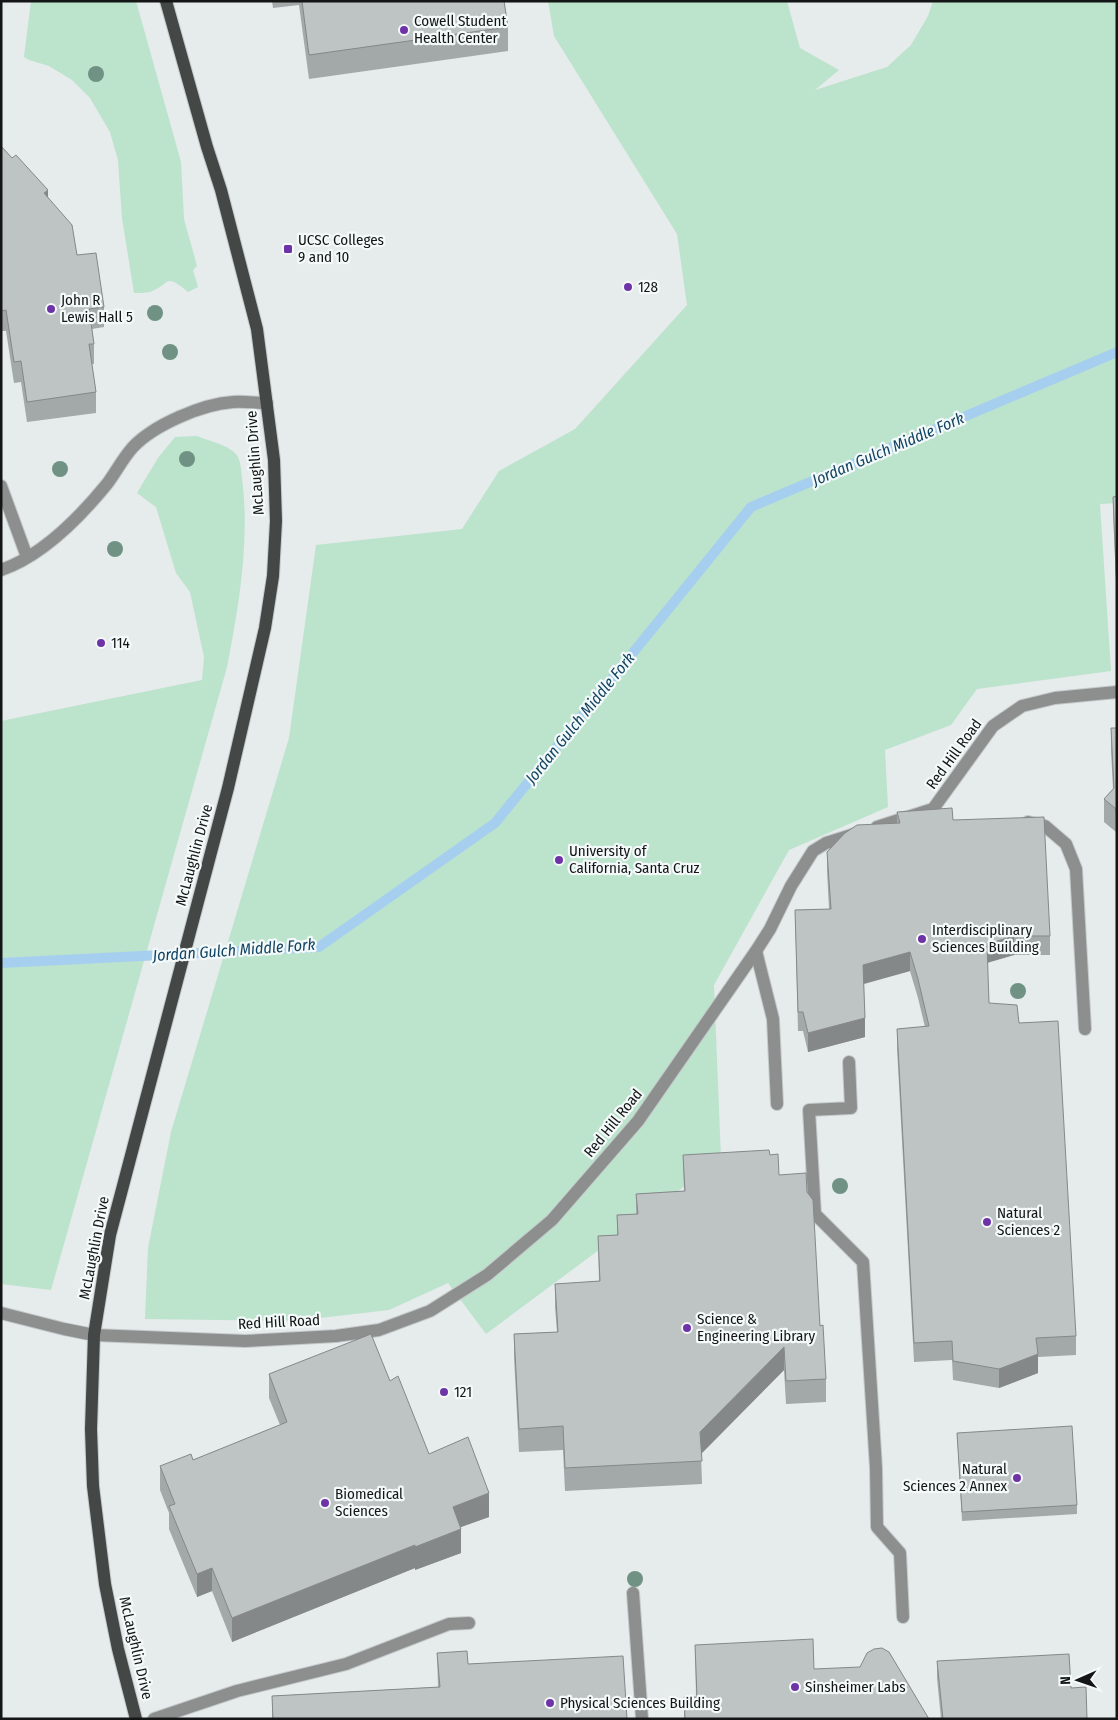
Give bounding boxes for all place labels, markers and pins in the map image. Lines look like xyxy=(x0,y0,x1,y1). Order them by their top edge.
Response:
place label: Cowell Student Health Center xyxy=(414,12,506,47)
marker: Cowell Student Health Center xyxy=(398,24,410,36)
place label: UCSC Colleges 9 and 10 xyxy=(298,231,384,266)
marker: UCSC Colleges 9 and 10 xyxy=(282,243,294,255)
place label: 128 xyxy=(638,278,658,296)
marker: 128 xyxy=(622,281,634,293)
place label: John R Lewis Hall 5 xyxy=(61,291,133,326)
marker: John R Lewis Hall 5 xyxy=(45,303,57,315)
place label: 114 xyxy=(111,634,130,652)
marker: 114 xyxy=(95,637,107,649)
place label: University of California, Santa Cruz xyxy=(569,842,700,877)
marker: University of California, Santa Cruz xyxy=(553,854,565,866)
place label: Interdisciplinary Sciences Building xyxy=(932,921,1039,956)
marker: Interdisciplinary Sciences Building xyxy=(916,933,928,945)
place label: Natural Sciences 2 xyxy=(997,1204,1060,1239)
marker: Natural Sciences 2 xyxy=(981,1216,993,1228)
place label: Science & Engineering Library xyxy=(697,1310,816,1345)
marker: Science & Engineering Library xyxy=(681,1322,693,1334)
place label: 121 xyxy=(454,1383,472,1401)
marker: 121 xyxy=(438,1386,450,1398)
place label: Natural Sciences 2 Annex xyxy=(903,1460,1007,1495)
marker: Natural Sciences 2 Annex xyxy=(1011,1472,1023,1484)
place label: Biomedical Sciences xyxy=(335,1485,403,1520)
marker: Biomedical Sciences xyxy=(319,1497,331,1509)
place label: Sinsheimer Labs xyxy=(805,1678,906,1696)
marker: Sinsheimer Labs xyxy=(789,1681,801,1693)
place label: Physical Sciences Building xyxy=(560,1694,720,1712)
marker: Physical Sciences Building xyxy=(544,1697,556,1709)

